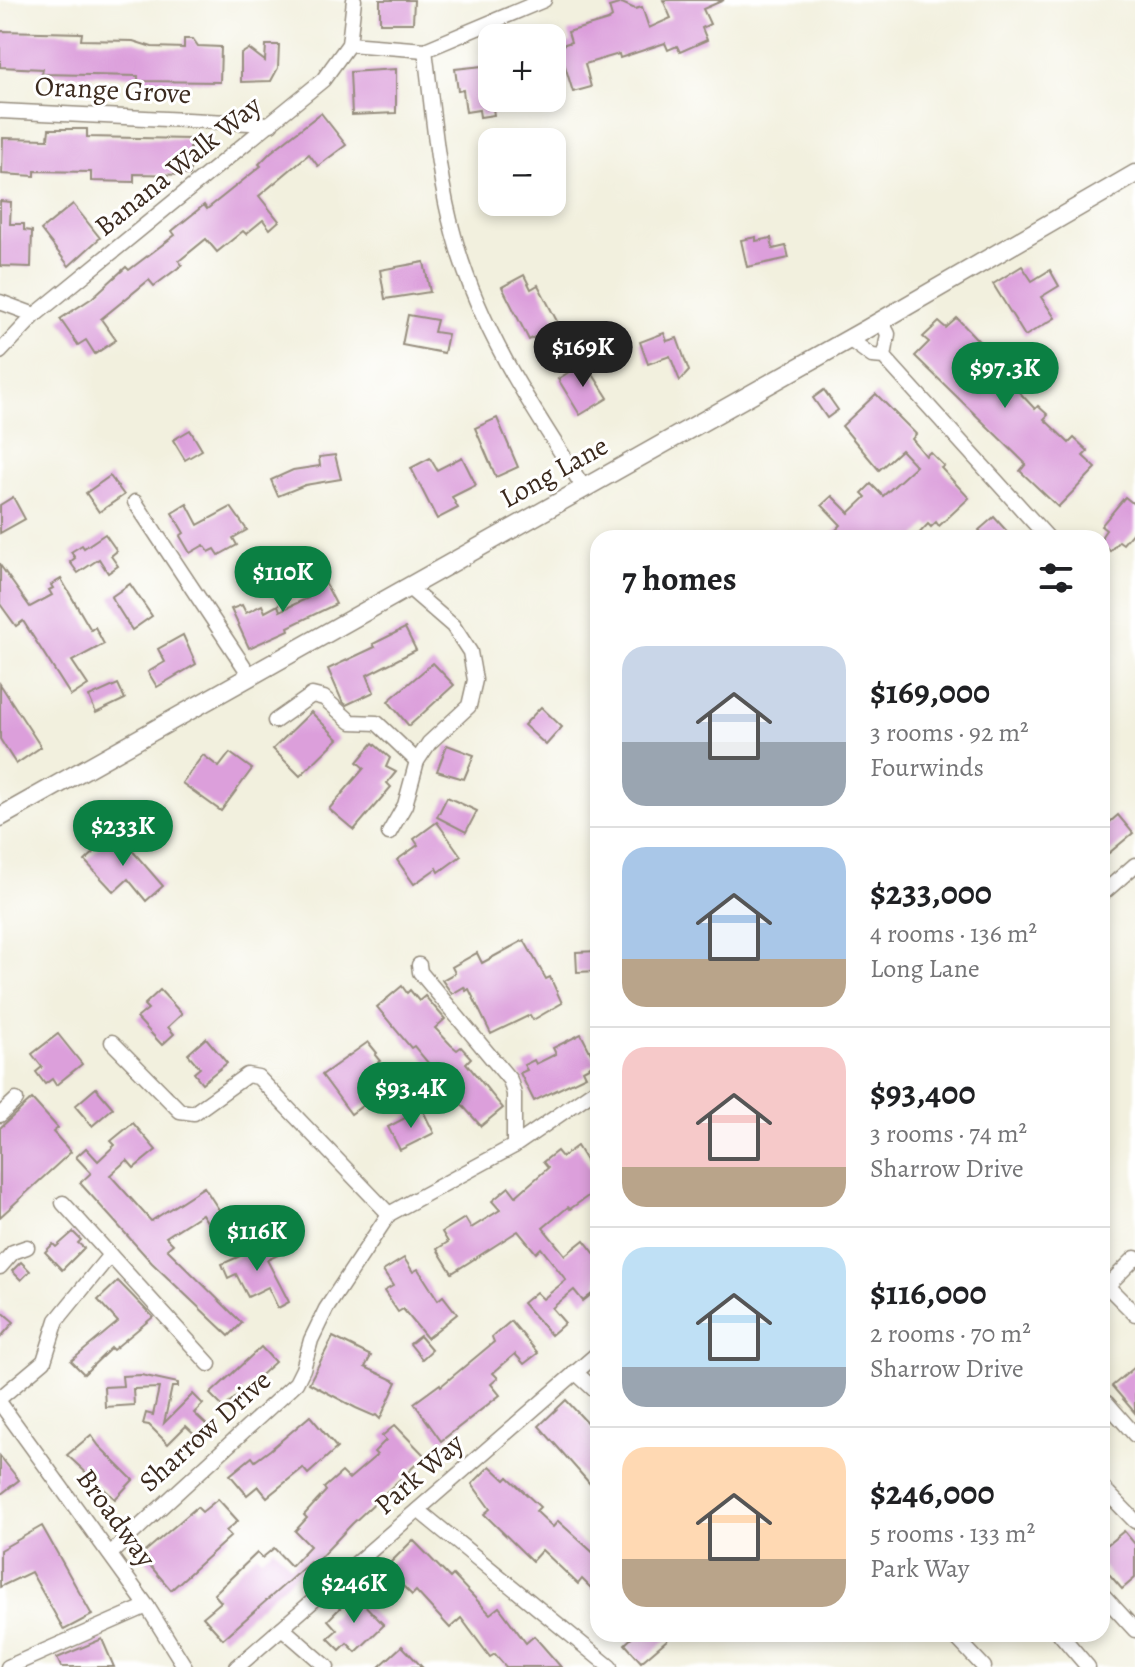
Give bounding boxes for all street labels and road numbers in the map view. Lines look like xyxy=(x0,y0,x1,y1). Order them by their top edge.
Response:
street label: Orange Grove xyxy=(34,67,192,113)
street label: Banana Walk Way xyxy=(87,87,270,245)
street label: Long Lane xyxy=(493,427,615,517)
street label: Sharrow Drive xyxy=(131,1362,279,1500)
street label: Park Way xyxy=(366,1424,472,1523)
street label: Broadway xyxy=(67,1461,165,1575)

